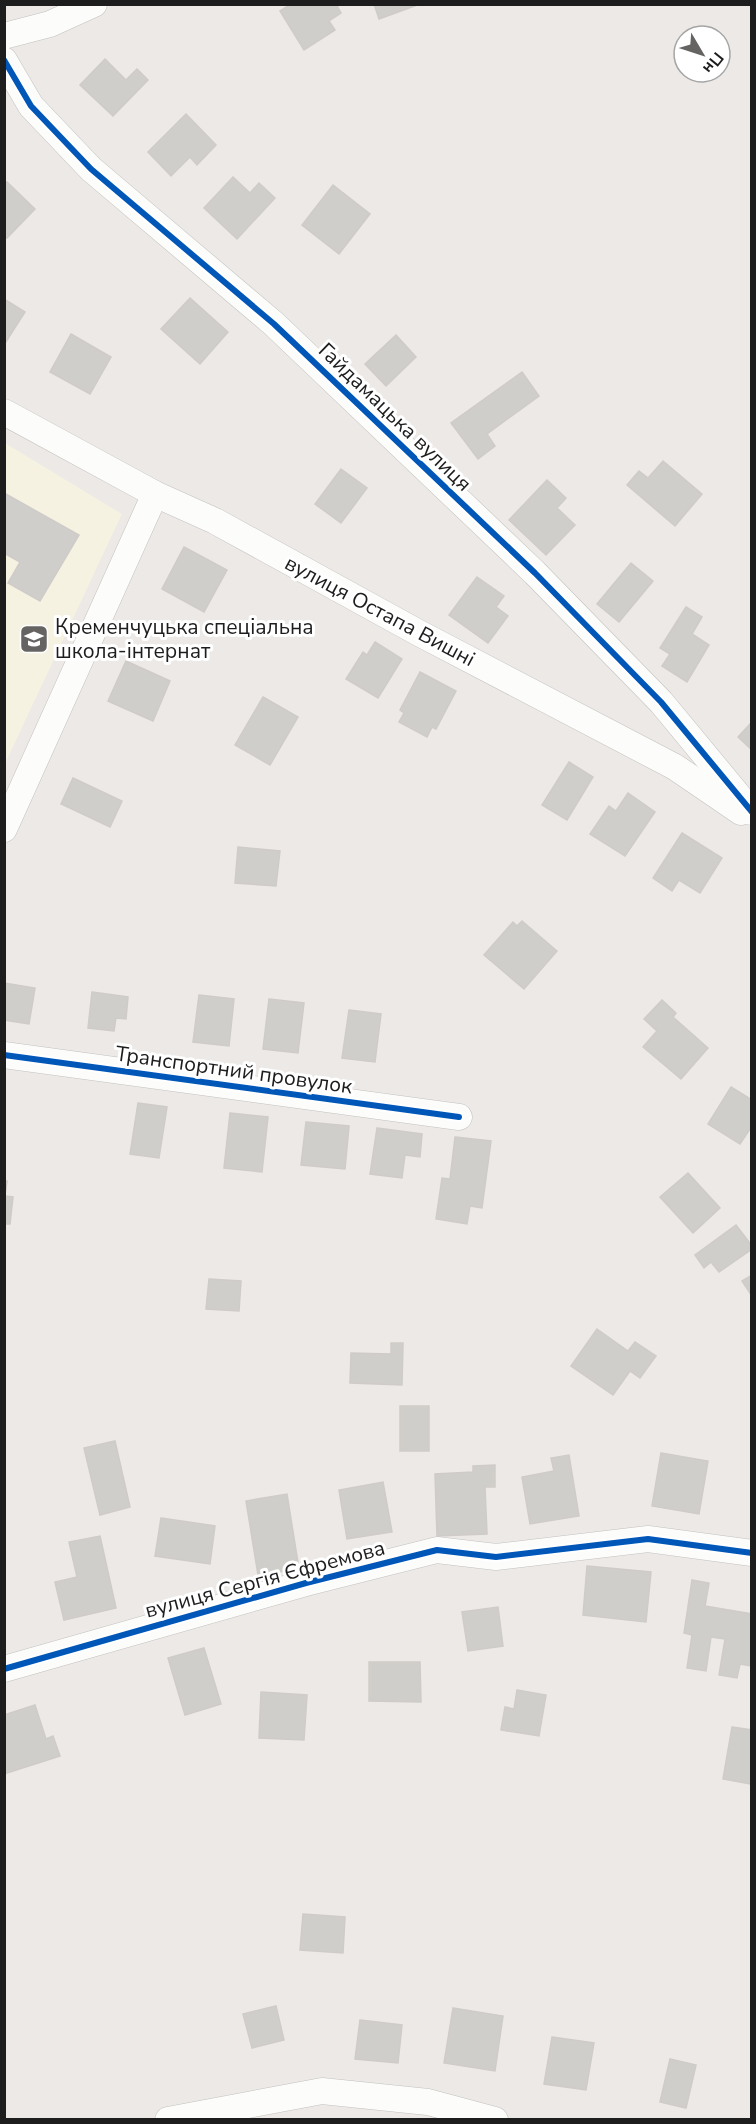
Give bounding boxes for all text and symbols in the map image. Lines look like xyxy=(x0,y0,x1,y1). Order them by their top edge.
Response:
north arrow xyxy=(672,24,732,84)
text: Пн xyxy=(697,47,728,78)
street label: Гайдамацька вулиця xyxy=(312,337,478,497)
street label: вулиця Остапа Вишні xyxy=(280,549,480,673)
place label: Кременчуцька спеціальна школа-інтернат xyxy=(55,613,314,665)
school or university icon: Кременчуцька спеціальна школа-інтернат xyxy=(18,623,50,655)
street label: Транспортний провулок xyxy=(114,1040,355,1101)
street label: вулиця Сергія Єфремова xyxy=(142,1533,388,1625)

